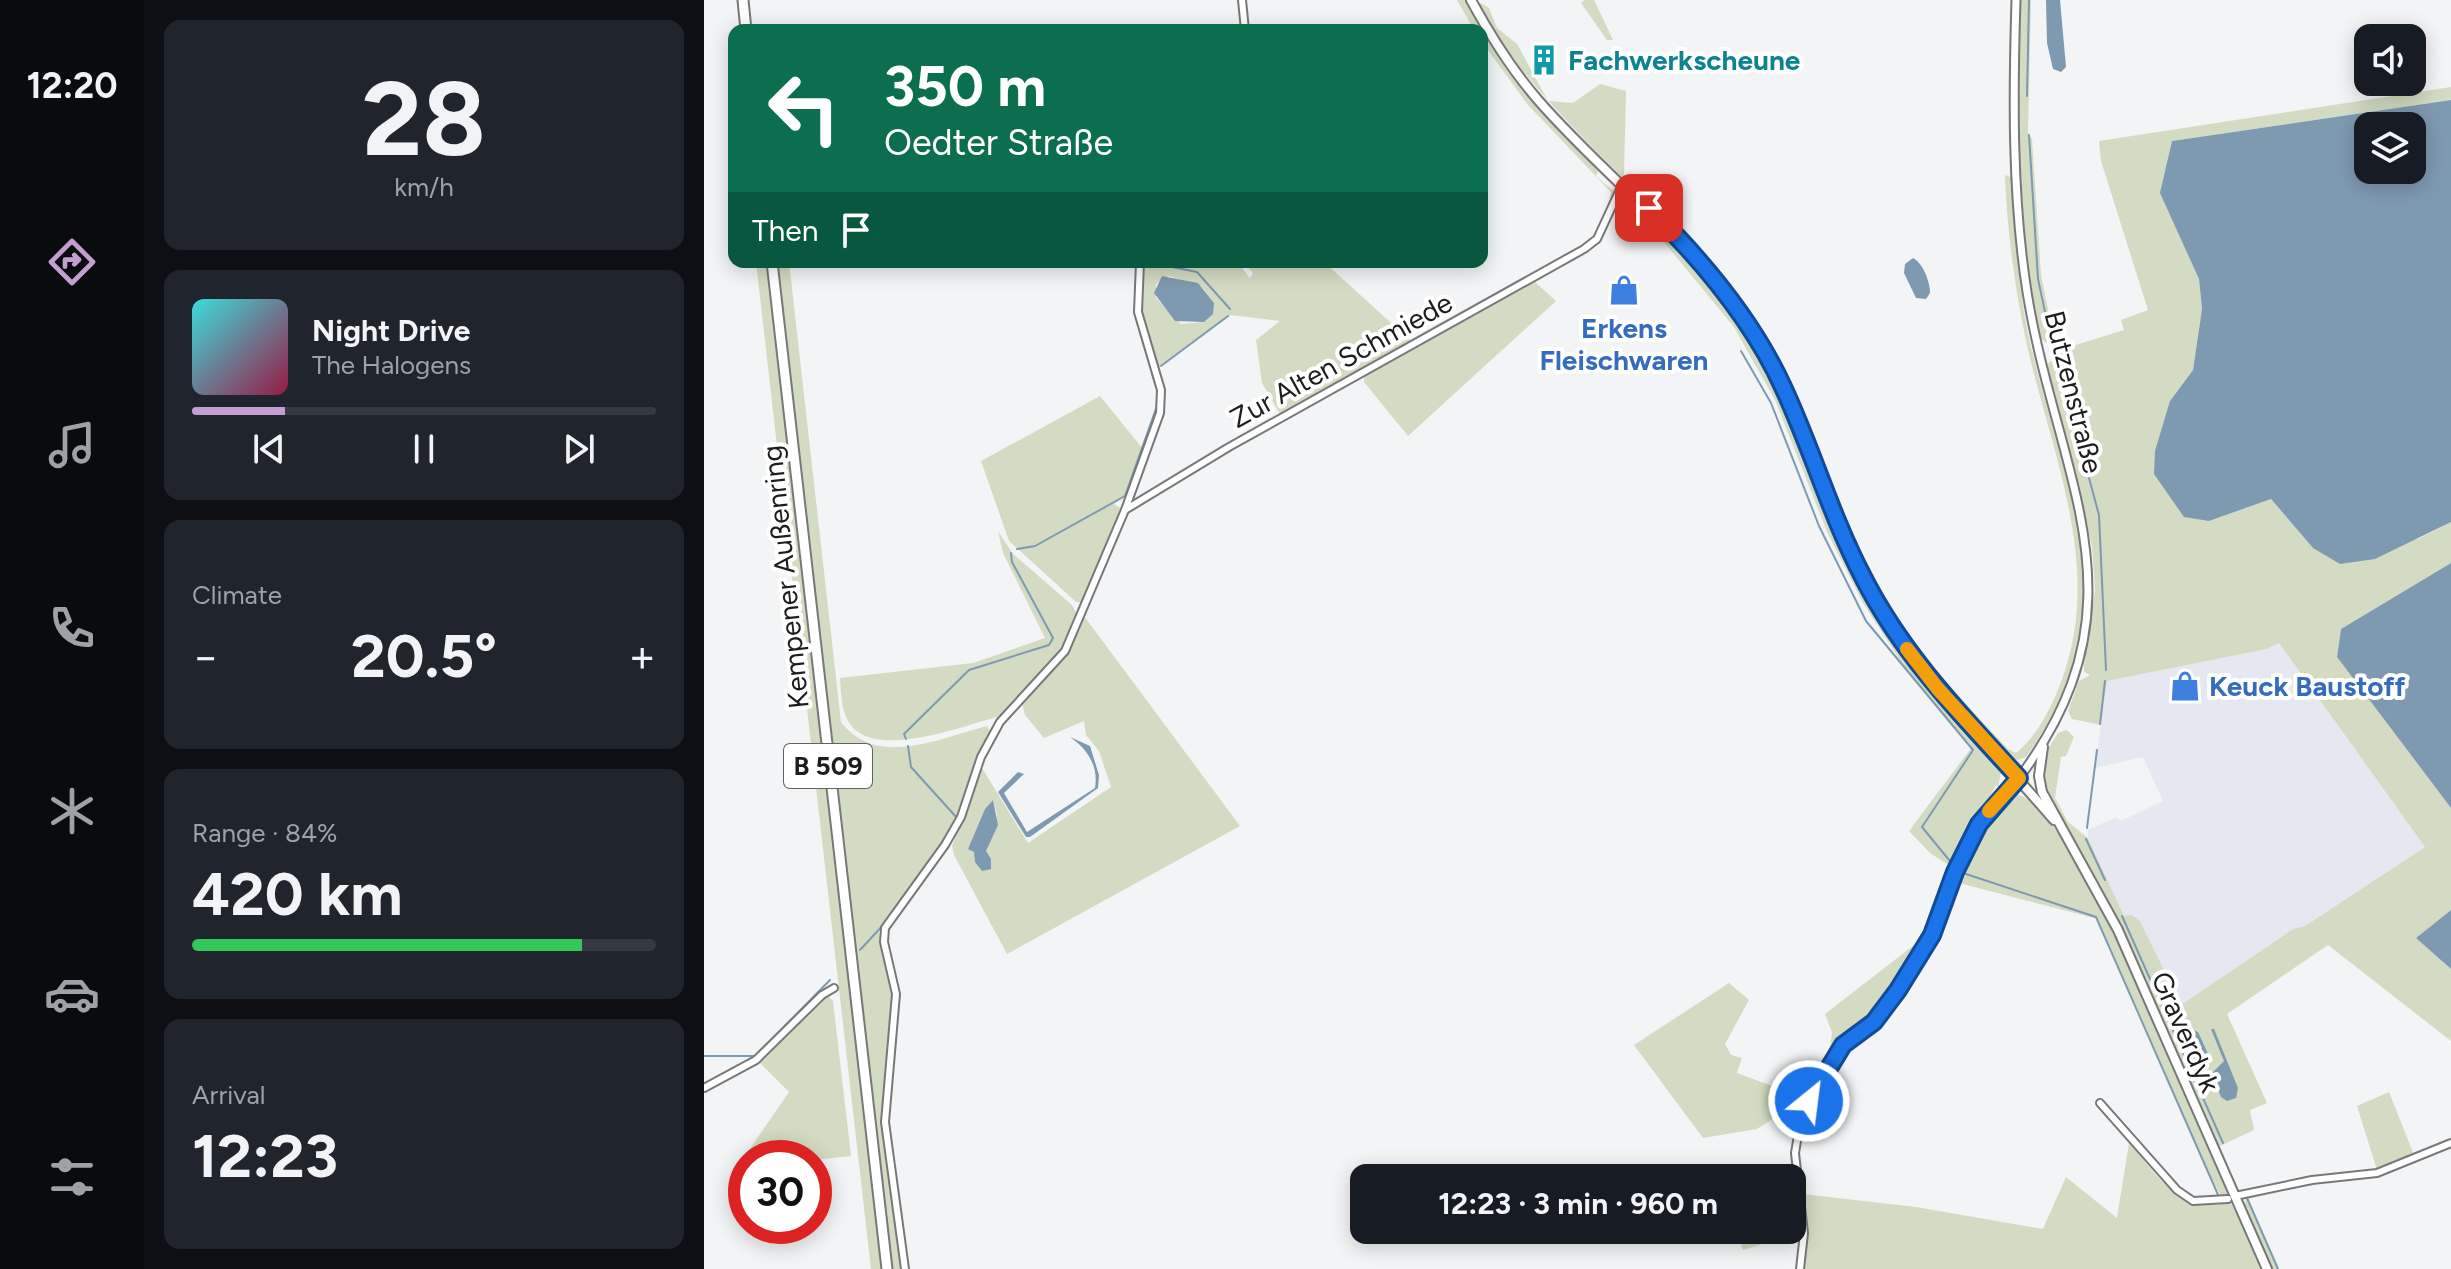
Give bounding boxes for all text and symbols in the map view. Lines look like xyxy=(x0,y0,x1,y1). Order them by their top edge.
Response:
map controls xyxy=(2354,24,2426,184)
button: sound xyxy=(2354,24,2426,96)
building icon: Fachwerkscheune xyxy=(1527,43,1561,77)
place label: Fachwerkscheune xyxy=(1568,43,1800,77)
text: 350 m xyxy=(884,53,1046,120)
text: 28 xyxy=(362,56,486,181)
icon: left xyxy=(752,56,856,160)
text: 12:20 xyxy=(26,64,118,107)
button: layers xyxy=(2354,112,2426,184)
text: Oedter Straße xyxy=(884,121,1113,164)
text: km/h xyxy=(394,171,454,203)
pin xyxy=(1615,174,1683,242)
icon: arrive xyxy=(1627,186,1671,230)
icon: arrive xyxy=(834,208,878,252)
text: Then xyxy=(752,212,818,249)
icon: directions xyxy=(44,234,100,290)
shop icon: Erkens Fleischwaren xyxy=(1607,273,1641,307)
street label: Zur Alten Schmiede xyxy=(1224,285,1458,435)
street label: Butzenstraße xyxy=(2037,307,2111,477)
place label: Erkens Fleischwaren xyxy=(1539,311,1709,377)
text: Night Drive xyxy=(312,312,470,349)
text: The Halogens xyxy=(312,349,471,381)
icon: music xyxy=(44,417,100,473)
icon: previous xyxy=(247,427,291,471)
icon: pause xyxy=(402,427,446,471)
icon: next xyxy=(557,427,601,471)
street label: Kempener Außenring xyxy=(754,444,816,710)
text: Climate xyxy=(192,579,282,611)
icon: phone xyxy=(44,600,100,656)
text: 20.5° xyxy=(351,620,497,692)
text: − xyxy=(192,630,219,683)
text: + xyxy=(629,630,656,683)
shop icon: Keuck Baustoff xyxy=(2168,669,2202,703)
place label: Keuck Baustoff xyxy=(2209,669,2407,703)
road number: B 509 xyxy=(784,744,872,788)
icon: climate xyxy=(44,783,100,839)
text: Range · 84% xyxy=(192,817,338,849)
text: 420 km xyxy=(192,858,402,930)
icon: car xyxy=(44,966,100,1022)
street label: Graverdyk xyxy=(2144,966,2228,1098)
position arrow xyxy=(1767,1059,1851,1143)
text: Arrival xyxy=(192,1079,265,1111)
text: 12:23 xyxy=(192,1120,338,1192)
speed limit sign: 30 xyxy=(728,1140,832,1244)
icon: filters xyxy=(44,1149,100,1205)
text: 12:23 · 3 min · 960 m xyxy=(1438,1185,1718,1222)

